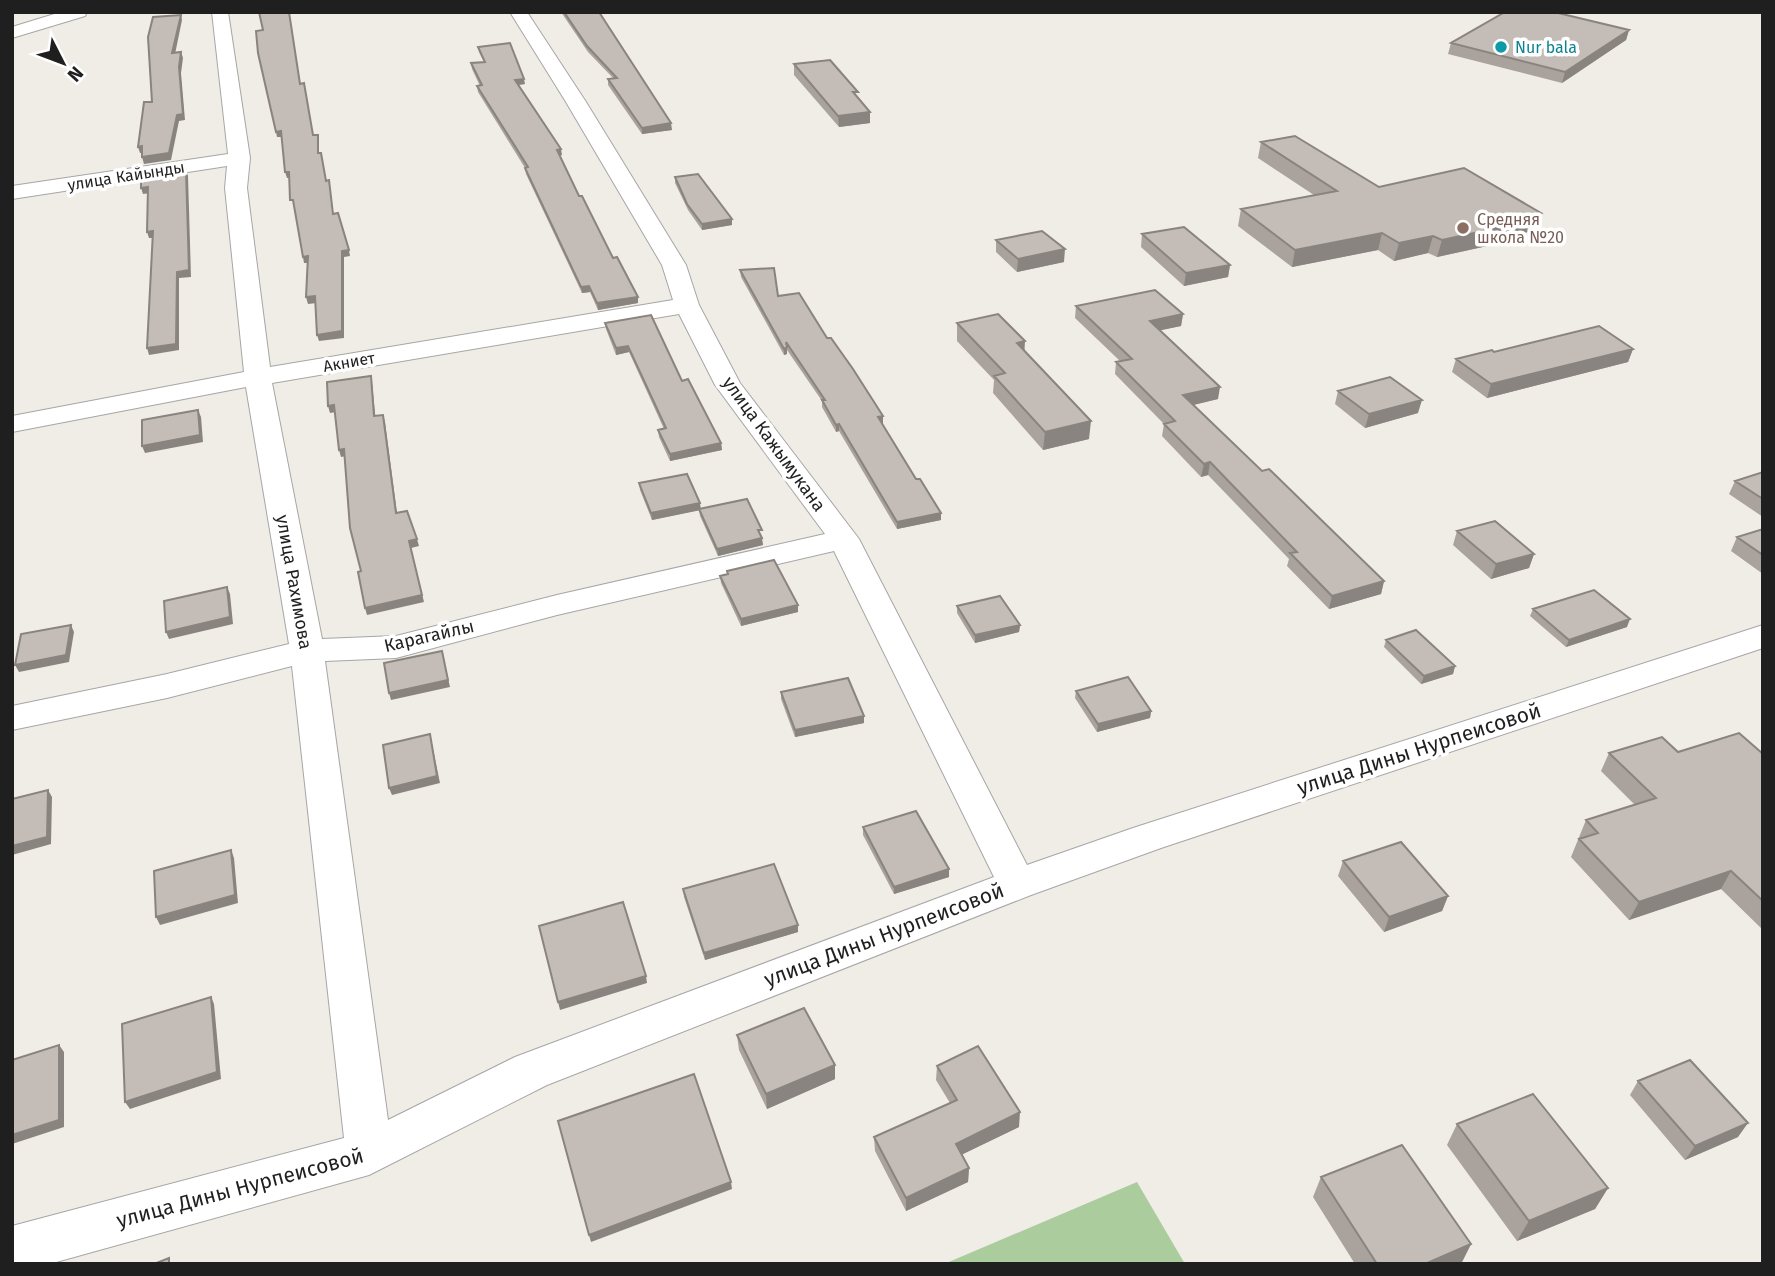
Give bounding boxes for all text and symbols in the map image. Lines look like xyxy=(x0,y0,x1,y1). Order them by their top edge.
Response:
north arrow xyxy=(28,28,98,98)
place label: Nur bala xyxy=(1515,38,1577,57)
marker: Nur bala xyxy=(1493,39,1509,55)
text: N xyxy=(62,62,88,86)
street label: улица Кайынды xyxy=(66,157,186,195)
place label: Средняя школа №20 xyxy=(1477,210,1564,247)
marker: Средняя школа №20 xyxy=(1455,220,1471,236)
street label: Акниет xyxy=(322,348,377,376)
street label: улица Кажымукана xyxy=(718,372,830,516)
street label: улица Рахимова xyxy=(271,513,317,651)
street label: Карагайлы xyxy=(382,615,476,657)
street label: улица Дины Нурпеисовой xyxy=(1294,697,1544,801)
street label: улица Дины Нурпеисовой xyxy=(760,877,1008,993)
street label: улица Дины Нурпеисовой xyxy=(113,1142,367,1234)

